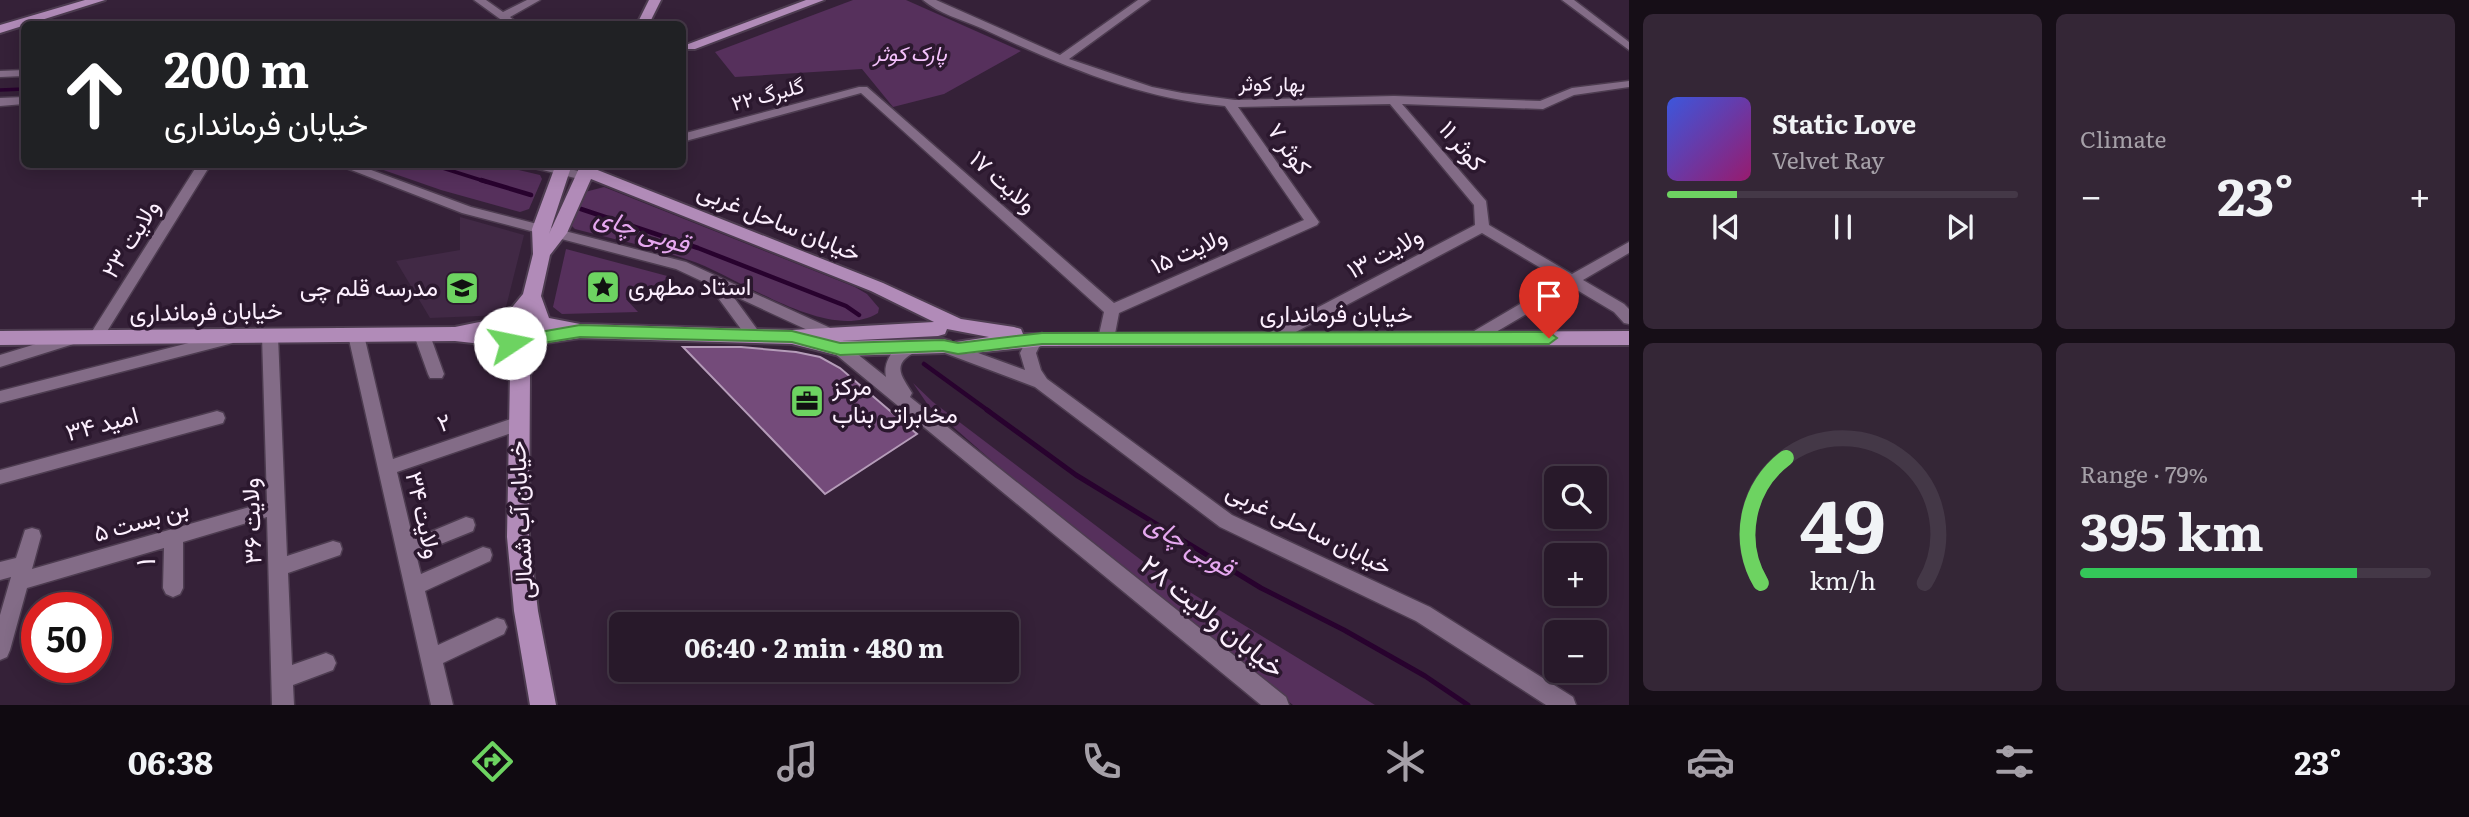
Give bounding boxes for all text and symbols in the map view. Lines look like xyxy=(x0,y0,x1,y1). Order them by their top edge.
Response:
text: 200 m xyxy=(164,30,309,103)
park label: پارک کوثر xyxy=(872,36,947,68)
icon: ahead xyxy=(49,49,140,140)
street label: بهار کوثر xyxy=(1237,65,1306,98)
street label: گلبرگ ۲۲ xyxy=(728,68,807,117)
text: خیابان فرمانداری xyxy=(164,97,368,145)
text: Static Love xyxy=(1772,103,1916,142)
street label: کوثر ۱۱ xyxy=(1432,111,1496,177)
street label: کوثر ۷ xyxy=(1260,114,1322,181)
text: Climate xyxy=(2080,121,2166,155)
street label: ولایت ۱۷ xyxy=(963,140,1046,220)
text: Velvet Ray xyxy=(1772,142,1884,176)
text: 23° xyxy=(2217,155,2294,232)
text: − xyxy=(2080,165,2102,222)
text: + xyxy=(2409,165,2431,222)
street label: خیابان ساحل غربی xyxy=(693,171,867,268)
street label: ولایت ۲۳ xyxy=(91,191,167,284)
water label: قوبی چای xyxy=(590,194,697,263)
icon: previous xyxy=(1707,208,1745,246)
icon: pause xyxy=(1824,208,1862,246)
icon: next xyxy=(1941,208,1979,246)
street label: ولایت ۱۵ xyxy=(1144,216,1232,281)
street label: ولایت ۱۳ xyxy=(1340,216,1428,285)
pin xyxy=(1519,266,1579,338)
place label: استاد مطهری xyxy=(628,267,751,302)
place label: مدرسه قلم چی xyxy=(300,268,438,304)
place icon: استاد مطهری xyxy=(584,268,622,306)
school or university icon: مدرسه قلم چی xyxy=(443,269,481,307)
icon: arrive xyxy=(1530,277,1568,315)
street label: خیابان فرمانداری xyxy=(129,291,283,328)
street label: خیابان فرمانداری xyxy=(1259,294,1413,329)
position arrow xyxy=(473,306,547,380)
place label: مرکز مخابراتی بناب xyxy=(831,367,958,430)
office icon: مرکز مخابراتی بناب xyxy=(788,382,826,420)
street label: امید ۳۴ xyxy=(61,395,142,448)
street label: ۲ xyxy=(432,402,455,439)
street label: خیابان آب شمالی xyxy=(497,440,540,600)
text: Range · 79% xyxy=(2080,456,2208,490)
map controls xyxy=(1544,466,1607,683)
button: search xyxy=(1544,466,1607,529)
street label: ولایت ۳۴ xyxy=(398,467,452,561)
text: 49 xyxy=(1800,467,1885,575)
street label: خیابان ساحلی غربی xyxy=(1221,471,1399,582)
street label: ولایت ۳۶ xyxy=(231,477,268,565)
street label: بن بست ۵ xyxy=(88,488,192,549)
text: 395 km xyxy=(2080,490,2264,567)
water label: قوبی چای xyxy=(1139,501,1245,587)
street label: خیابان ولایت ۲۸ xyxy=(1133,543,1296,686)
button: + xyxy=(1544,543,1607,606)
street label: ۱ xyxy=(122,558,164,566)
text: km/h xyxy=(1809,561,1876,598)
speed limit sign: 50 xyxy=(21,592,112,683)
button: − xyxy=(1544,620,1607,683)
text: 06:40 · 2 min · 480 m xyxy=(684,627,944,666)
text: 06:38 xyxy=(128,737,213,785)
icon: directions xyxy=(468,737,517,786)
icon: music xyxy=(773,737,822,786)
icon: phone xyxy=(1077,737,1126,786)
icon: climate xyxy=(1381,737,1430,786)
icon: car xyxy=(1686,737,1735,786)
icon: filters xyxy=(1990,737,2039,786)
text: 23° xyxy=(2294,737,2341,785)

